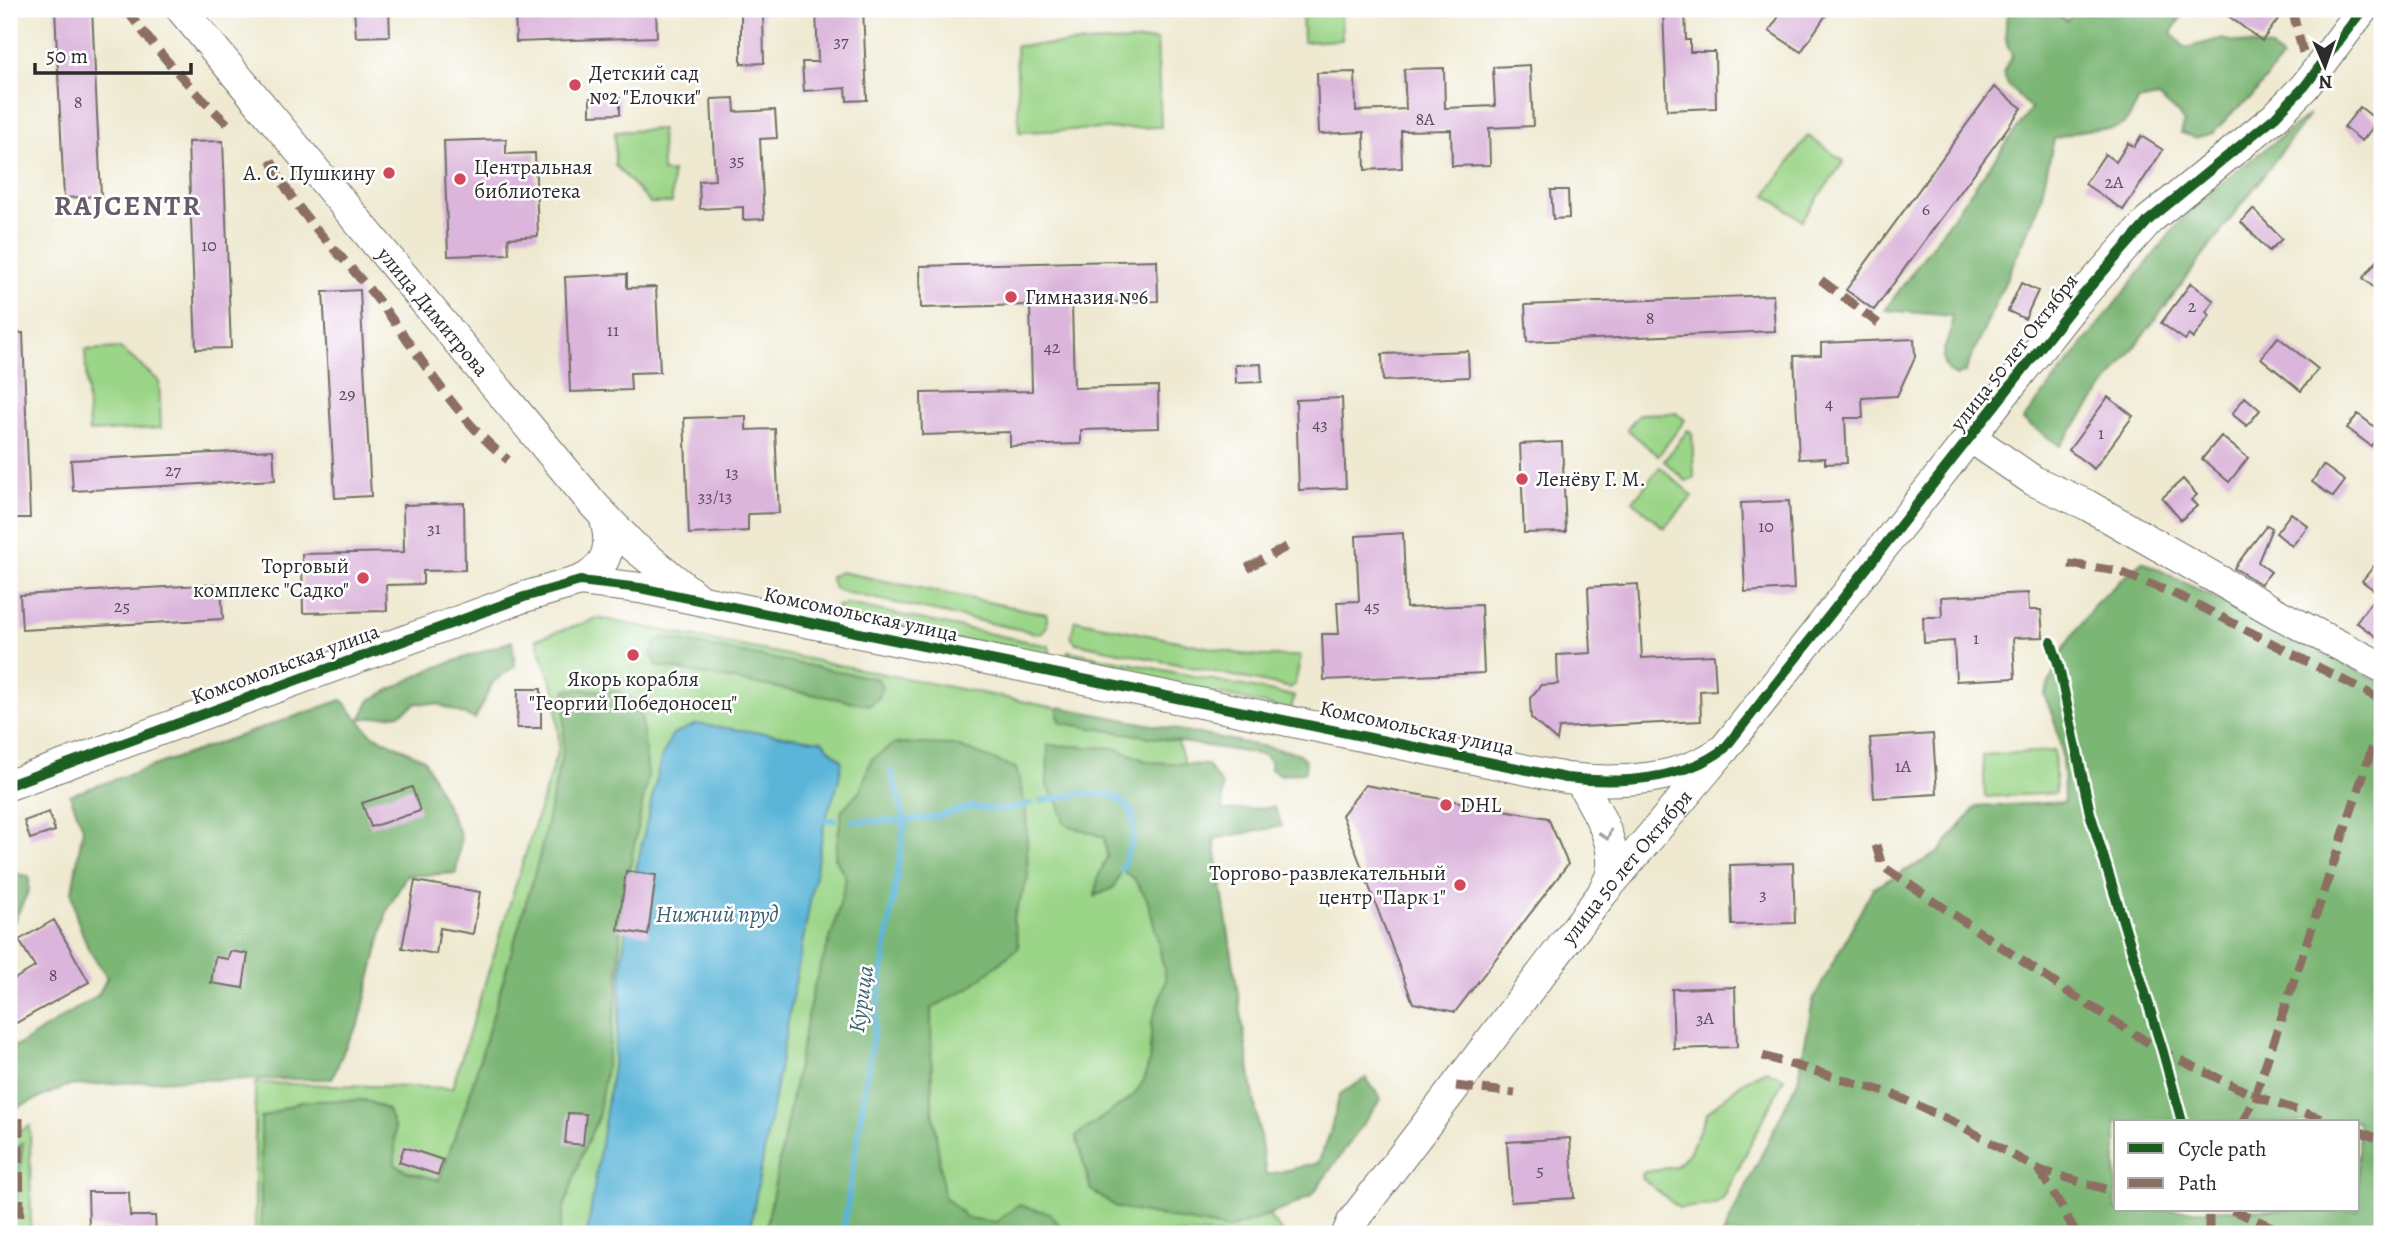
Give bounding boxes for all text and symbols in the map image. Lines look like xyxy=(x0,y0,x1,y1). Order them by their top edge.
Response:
house number: 37 xyxy=(833,29,849,53)
scale bar xyxy=(35,32,191,76)
north arrow xyxy=(2290,32,2360,102)
text: 50 m xyxy=(46,42,88,70)
place label: Детский сад №2 "Елочки" xyxy=(589,59,701,111)
text: N xyxy=(2318,69,2333,95)
marker: Детский сад №2 "Елочки" xyxy=(567,77,583,93)
house number: 8 xyxy=(74,90,82,114)
house number: 8А xyxy=(1415,107,1435,131)
house number: 35 xyxy=(729,148,745,172)
place label: Центральная библиотека xyxy=(474,153,592,205)
place label: А. С. Пушкину xyxy=(242,159,375,187)
marker: А. С. Пушкину xyxy=(381,165,397,181)
house number: 2А xyxy=(2104,170,2124,194)
marker: Центральная библиотека xyxy=(452,171,468,187)
district label: RAJCENTR xyxy=(54,187,202,225)
house number: 6 xyxy=(1922,197,1930,221)
house number: 10 xyxy=(201,233,217,257)
street label: улица Димитрова xyxy=(370,240,495,383)
street label: улица 50 лет Октября xyxy=(1943,268,2084,437)
place label: Гимназия №6 xyxy=(1025,283,1148,311)
marker: Гимназия №6 xyxy=(1003,289,1019,305)
house number: 2 xyxy=(2188,294,2197,318)
house number: 8 xyxy=(1646,306,1654,330)
house number: 11 xyxy=(607,318,619,342)
house number: 42 xyxy=(1044,335,1061,359)
house number: 29 xyxy=(339,382,355,406)
house number: 4 xyxy=(1825,391,1833,415)
house number: 43 xyxy=(1312,412,1328,436)
house number: 1 xyxy=(2098,421,2104,445)
house number: 27 xyxy=(165,458,181,482)
house number: 13 xyxy=(725,460,739,484)
place label: Ленёву Г. М. xyxy=(1536,465,1646,493)
marker: Ленёву Г. М. xyxy=(1514,471,1530,487)
house number: 33/13 xyxy=(698,484,732,508)
house number: 10 xyxy=(1758,514,1774,538)
house number: 31 xyxy=(427,516,441,540)
place label: Торговый комплекс "Садко" xyxy=(193,552,349,604)
marker: Торговый комплекс "Садко" xyxy=(355,570,371,586)
street label: Комсомольская улица xyxy=(761,580,961,648)
house number: 25 xyxy=(114,594,130,618)
house number: 45 xyxy=(1364,594,1380,618)
street label: Комсомольская улица xyxy=(187,617,383,711)
house number: 1 xyxy=(1973,626,1979,650)
marker: Якорь корабля "Георгий Победоносец" xyxy=(625,647,641,663)
place label: Якорь корабля "Георгий Победоносец" xyxy=(529,665,737,717)
street label: Комсомольская улица xyxy=(1317,694,1517,762)
house number: 1А xyxy=(1895,754,1912,778)
street label: улица 50 лет Октября xyxy=(1554,783,1698,951)
place label: DHL xyxy=(1460,791,1502,819)
marker: DHL xyxy=(1438,797,1454,813)
one-way arrow xyxy=(1597,828,1612,840)
place label: Торгово-развлекательный центр "Парк 1" xyxy=(1209,859,1446,911)
marker: Торгово-развлекательный центр "Парк 1" xyxy=(1452,877,1468,893)
house number: 3 xyxy=(1759,882,1767,906)
water label: Нижний пруд xyxy=(656,899,778,930)
house number: 8 xyxy=(49,963,57,987)
water label: Курица xyxy=(841,963,881,1035)
house number: 3А xyxy=(1696,1006,1714,1030)
legend xyxy=(2114,1120,2360,1212)
text: Cycle path xyxy=(2178,1135,2267,1163)
house number: 5 xyxy=(1536,1158,1544,1182)
text: Path xyxy=(2178,1169,2217,1197)

